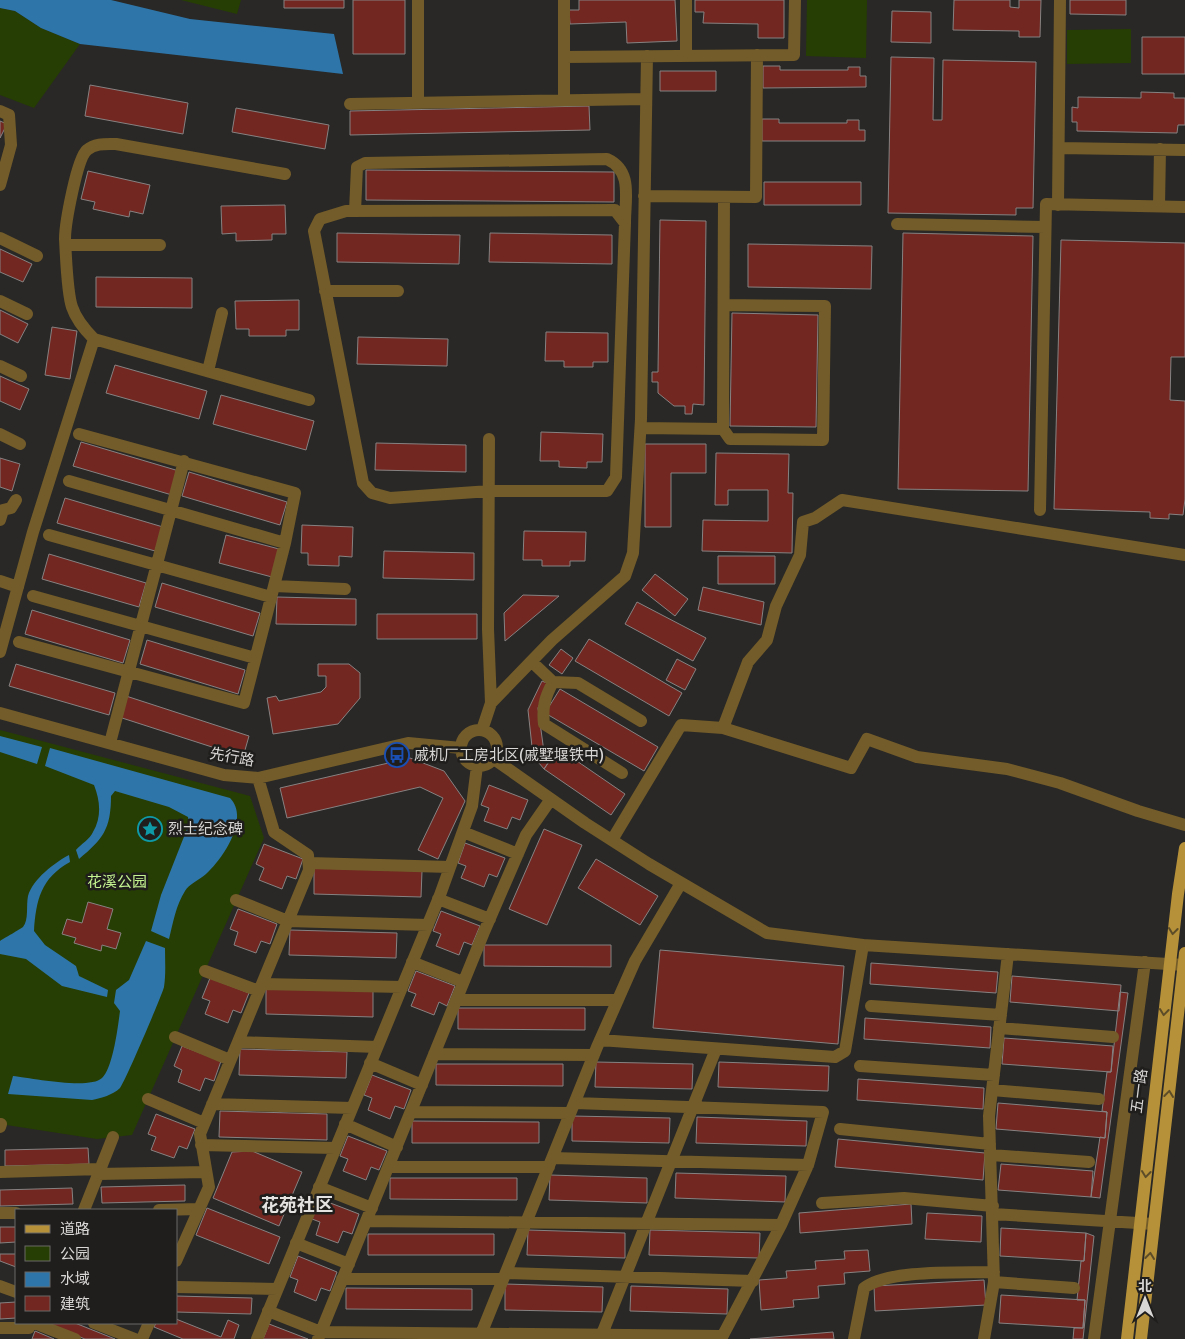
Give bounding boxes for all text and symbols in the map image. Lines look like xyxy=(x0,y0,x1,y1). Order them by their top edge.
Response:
bus stop icon: 戚机厂工房北区(戚墅堰铁中) xyxy=(384,742,410,768)
street label: 先行路 xyxy=(208,744,256,770)
place label: 戚机厂工房北区(戚墅堰铁中) xyxy=(414,746,604,764)
place icon: 烈士纪念碑 xyxy=(137,816,163,842)
place label: 烈士纪念碑 xyxy=(168,820,243,838)
park label: 花溪公园 xyxy=(87,873,147,891)
one-way arrow xyxy=(1168,927,1179,935)
one-way arrow xyxy=(1159,1009,1170,1017)
street label: 五一路 xyxy=(1127,1068,1151,1114)
one-way arrow xyxy=(1163,1090,1174,1098)
one-way arrow xyxy=(1141,1170,1152,1178)
district label: 花苑社区 xyxy=(261,1194,333,1216)
legend xyxy=(15,1209,178,1324)
text: 道路 xyxy=(60,1220,90,1238)
text: 公园 xyxy=(60,1245,90,1263)
one-way arrow xyxy=(1144,1251,1155,1259)
text: 水域 xyxy=(60,1270,90,1288)
north arrow xyxy=(1120,1274,1170,1324)
text: 北 xyxy=(1138,1278,1152,1295)
text: 建筑 xyxy=(60,1295,90,1313)

